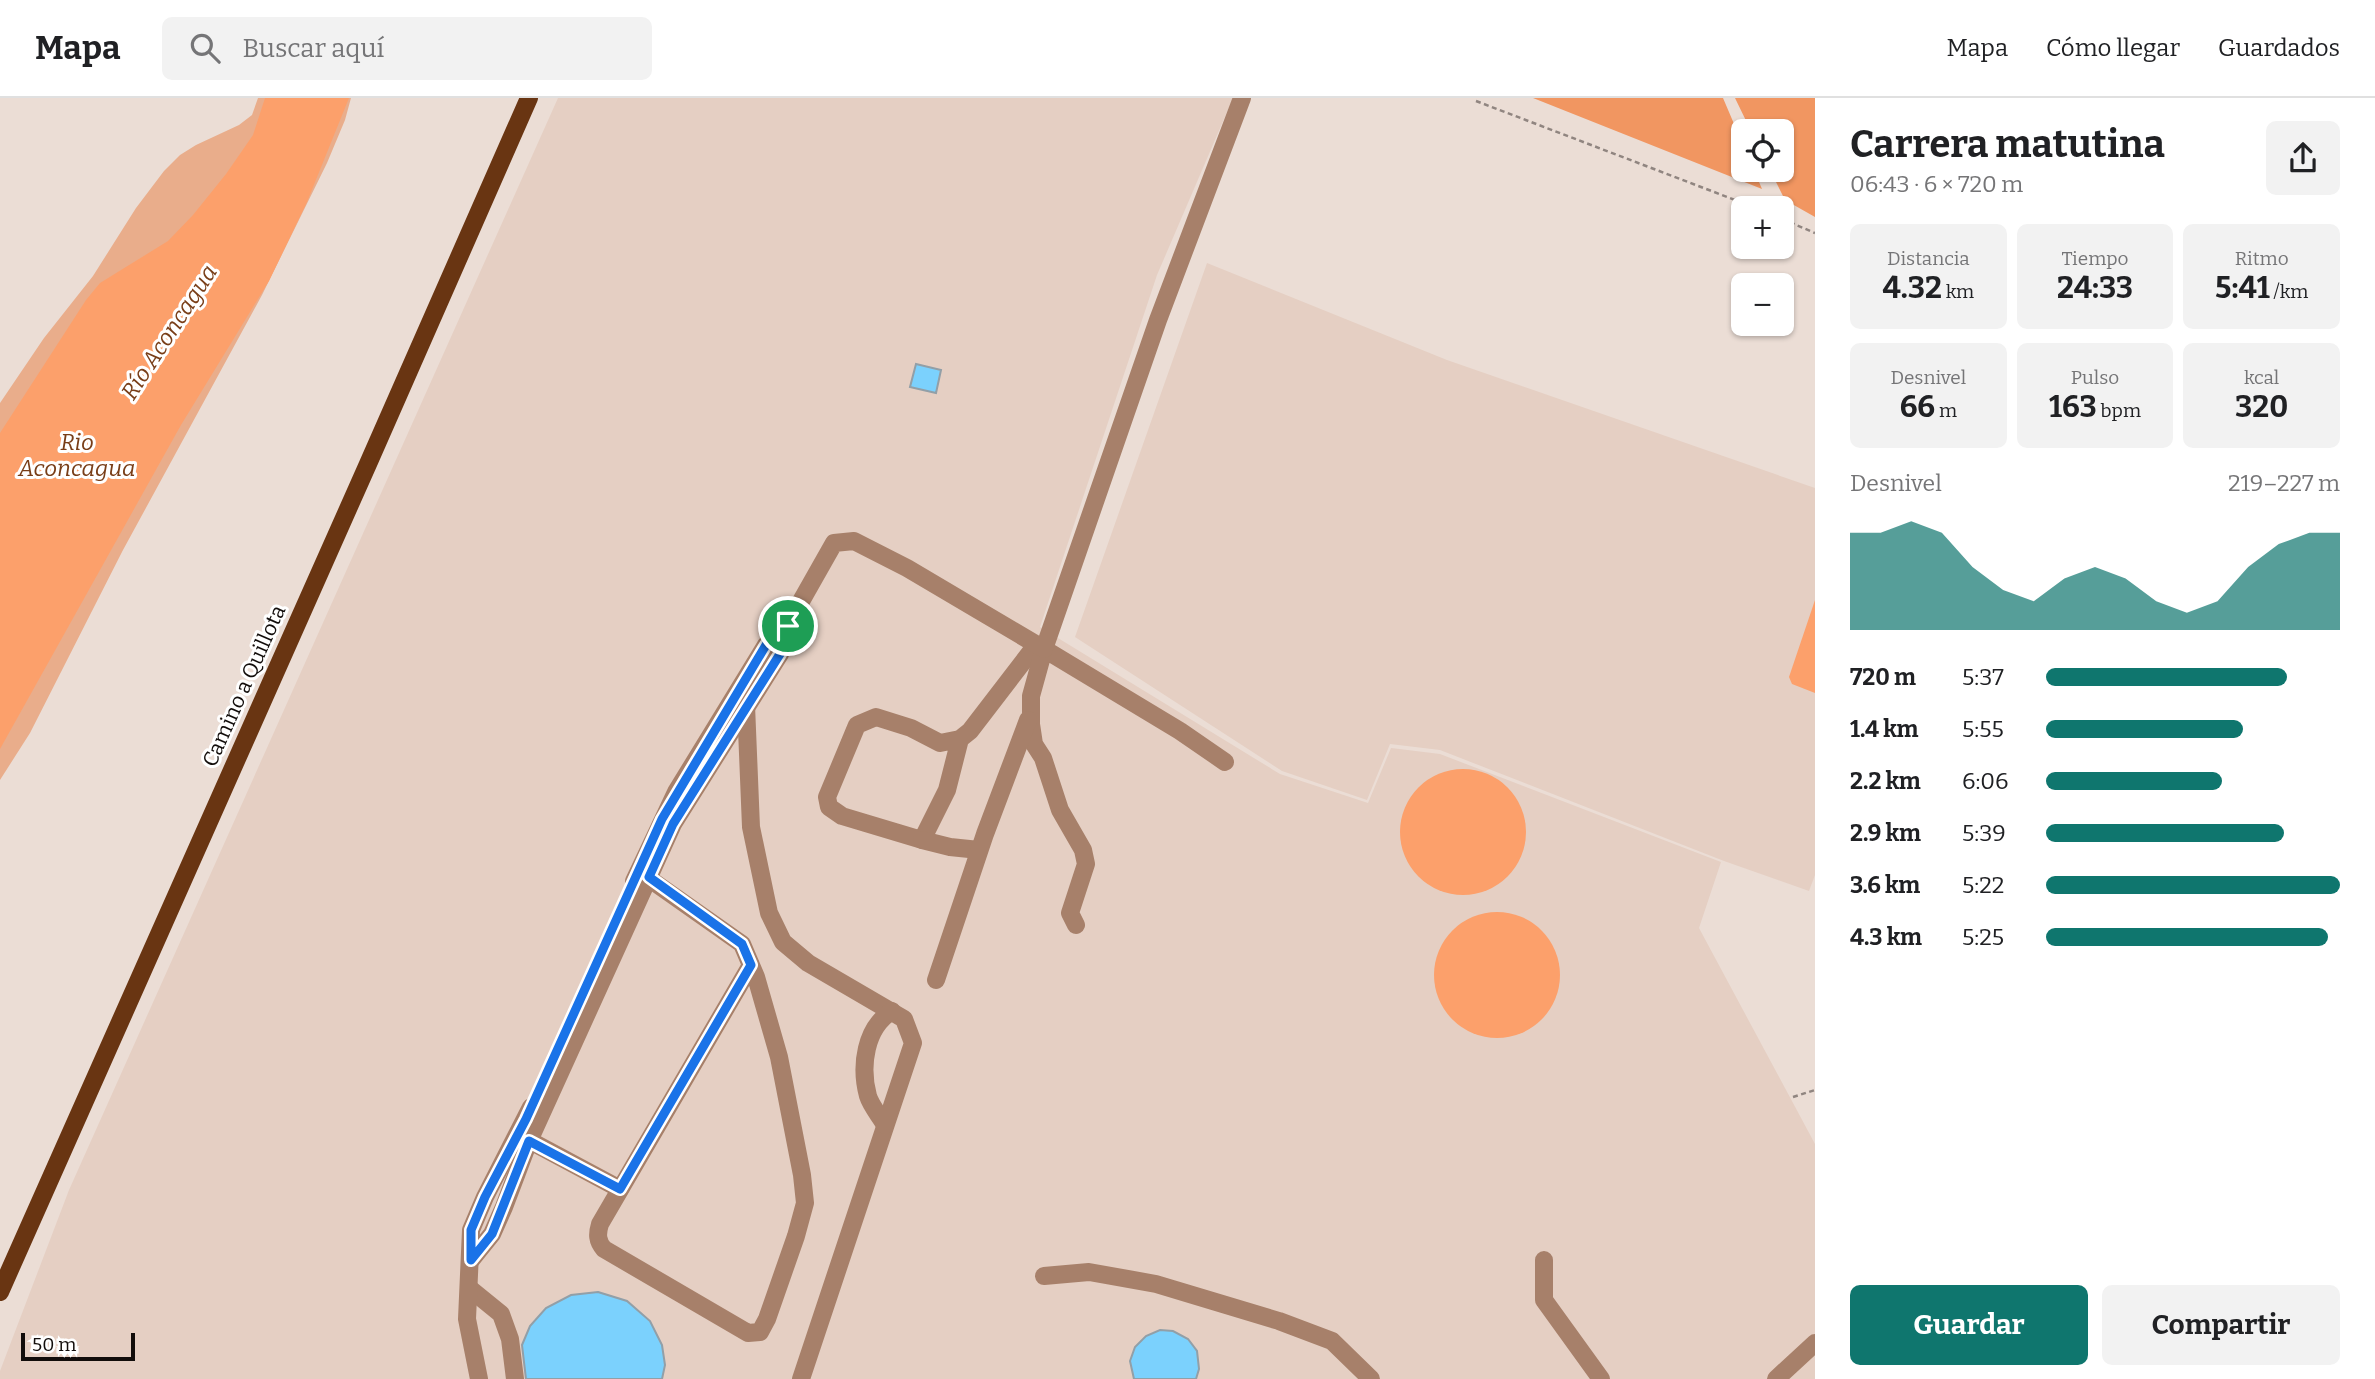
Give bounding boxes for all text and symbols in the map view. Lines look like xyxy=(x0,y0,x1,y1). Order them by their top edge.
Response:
search box xyxy=(162,17,652,80)
text: Mapa xyxy=(35,28,120,68)
icon: search xyxy=(186,29,224,67)
text: Buscar aquí xyxy=(242,33,384,64)
text: Mapa xyxy=(1947,34,2008,62)
text: Cómo llegar xyxy=(2046,34,2180,62)
text: Guardados xyxy=(2218,34,2340,62)
map controls xyxy=(1731,119,1794,336)
button: locate xyxy=(1731,119,1794,182)
text: Carrera matutina xyxy=(1850,121,2165,167)
button: share xyxy=(2266,121,2340,195)
text: 06:43 · 6 × 720 m xyxy=(1850,170,2023,198)
button: + xyxy=(1731,196,1794,259)
text: Distancia xyxy=(1887,247,1970,270)
text: Tiempo xyxy=(2061,247,2129,270)
text: Ritmo xyxy=(2235,247,2289,270)
water label: Río Aconcagua xyxy=(115,259,223,405)
text: 4.32 xyxy=(1882,270,1942,306)
text: 24:33 xyxy=(2057,270,2133,306)
text: 5:41 xyxy=(2215,270,2270,306)
button: − xyxy=(1731,273,1794,336)
text: km xyxy=(1942,280,1974,303)
text: /km xyxy=(2270,280,2308,303)
text: Desnivel xyxy=(1890,366,1966,389)
text: Pulso xyxy=(2071,366,2119,389)
text: kcal xyxy=(2244,366,2279,389)
text: 66 xyxy=(1900,389,1935,425)
text: 163 xyxy=(2049,389,2097,425)
text: 320 xyxy=(2235,389,2288,425)
text: m xyxy=(1935,399,1957,422)
text: bpm xyxy=(2097,399,2141,422)
water label: Rio Aconcagua xyxy=(18,428,135,482)
text: Desnivel xyxy=(1850,469,1942,497)
text: 219–227 m xyxy=(2228,469,2340,497)
pin xyxy=(758,596,818,656)
street label: Camino a Quillota xyxy=(197,601,291,771)
icon: arrive xyxy=(769,607,807,645)
text: 720 m xyxy=(1850,663,1916,691)
text: 5:37 xyxy=(1962,663,2004,691)
text: 1.4 km xyxy=(1850,715,1918,743)
text: 5:55 xyxy=(1962,715,2004,743)
text: 2.2 km xyxy=(1850,767,1921,795)
text: 6:06 xyxy=(1962,767,2009,795)
text: 2.9 km xyxy=(1850,819,1921,847)
text: 5:39 xyxy=(1962,819,2006,847)
text: 3.6 km xyxy=(1850,871,1920,899)
text: 5:22 xyxy=(1962,871,2004,899)
text: 4.3 km xyxy=(1850,923,1922,951)
text: 5:25 xyxy=(1962,923,2004,951)
button: Guardar xyxy=(1850,1285,2088,1365)
button: Compartir xyxy=(2102,1285,2340,1365)
scale bar xyxy=(21,1330,135,1362)
text: 50 m xyxy=(32,1333,76,1356)

